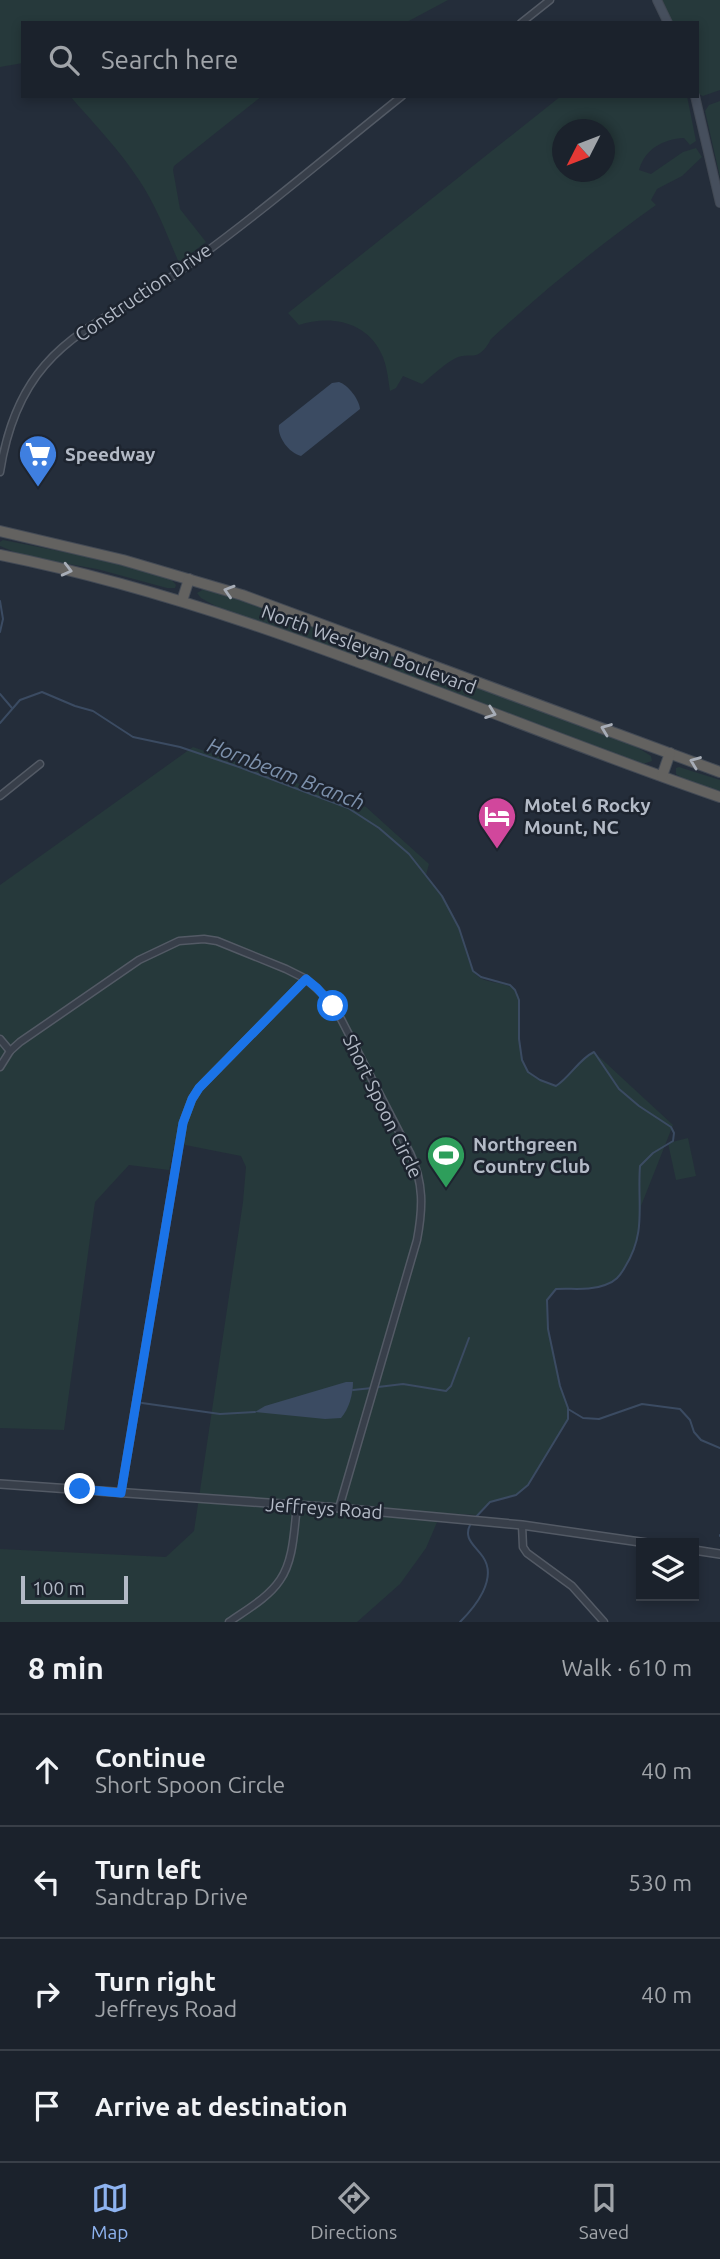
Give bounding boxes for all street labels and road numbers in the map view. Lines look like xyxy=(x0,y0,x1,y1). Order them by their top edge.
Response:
street label: Construction Drive xyxy=(71,238,215,346)
street label: North Wesleyan Boulevard xyxy=(259,600,479,698)
street label: Short Spoon Circle xyxy=(339,1031,427,1181)
street label: Jeffreys Road xyxy=(265,1493,383,1523)

